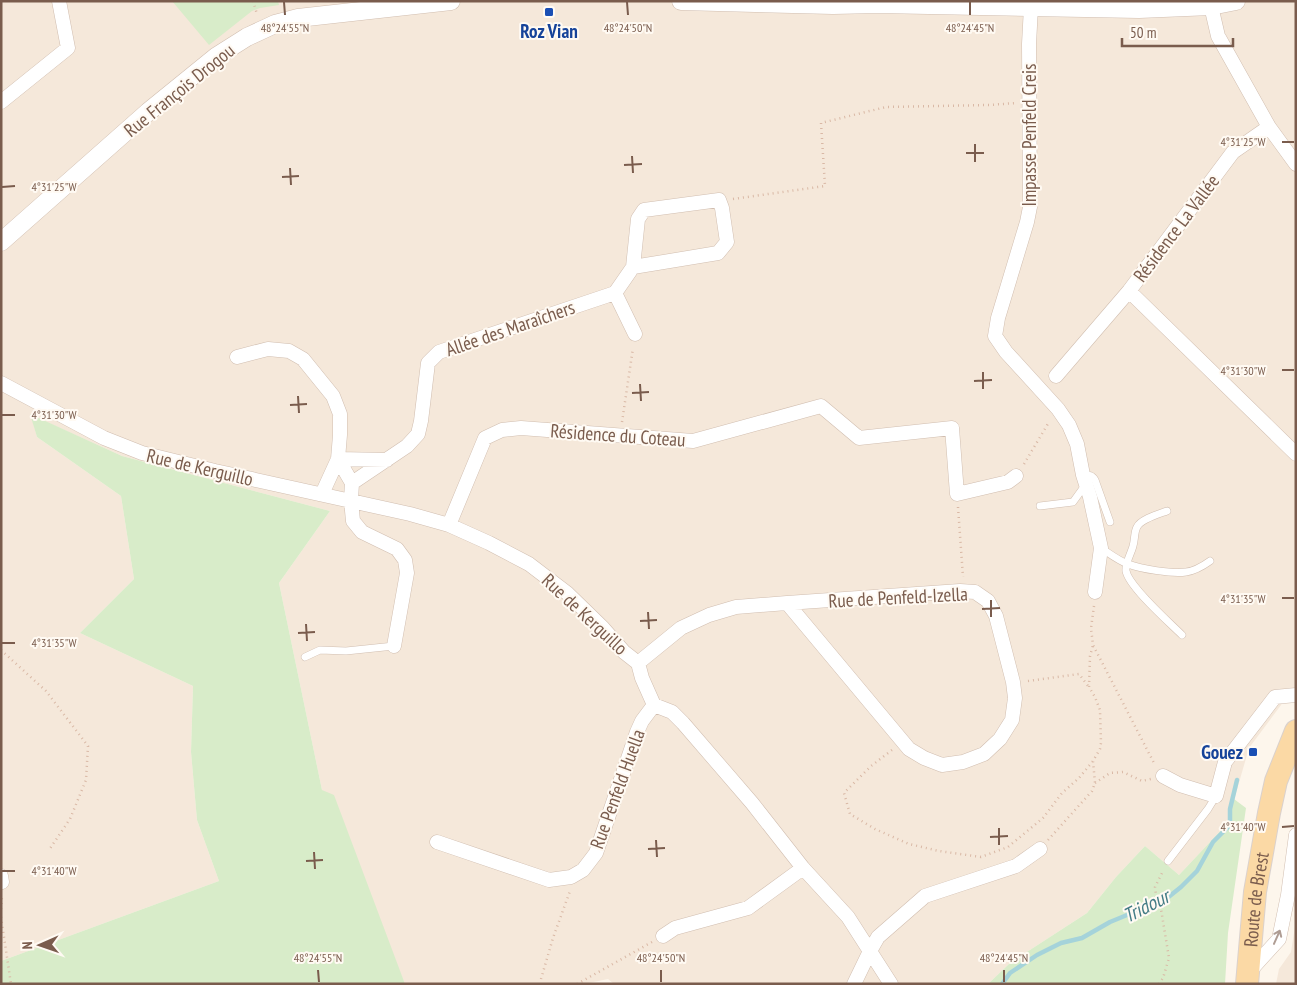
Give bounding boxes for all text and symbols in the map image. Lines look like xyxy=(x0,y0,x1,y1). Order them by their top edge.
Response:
marker: Roz Vian xyxy=(543,6,555,18)
scale bar xyxy=(1122,15,1233,47)
place label: Roz Vian xyxy=(520,19,578,43)
text: 48°24'55"N xyxy=(261,20,309,35)
text: 48°24'50"N xyxy=(604,20,652,35)
text: 48°24'45"N xyxy=(946,20,994,35)
text: 50 m xyxy=(1130,23,1156,42)
street label: Rue François Drogou xyxy=(119,38,239,142)
street label: Impasse Penfeld Creis xyxy=(1017,64,1041,206)
text: 4°31'25"W xyxy=(1220,134,1266,149)
street label: Résidence La Vallée xyxy=(1128,169,1224,286)
text: 4°31'25"W xyxy=(31,179,77,194)
street label: Allée des Maraîchers xyxy=(442,295,578,361)
text: 4°31'30"W xyxy=(1220,363,1266,378)
text: 4°31'30"W xyxy=(31,407,77,422)
street label: Résidence du Coteau xyxy=(550,418,686,452)
street label: Rue de Kerguillo xyxy=(144,443,256,491)
street label: Rue de Kerguillo xyxy=(537,568,633,660)
street label: Rue de Penfeld-Izella xyxy=(828,581,968,613)
text: 4°31'35"W xyxy=(1220,591,1266,606)
text: 4°31'35"W xyxy=(31,635,77,650)
street label: Rue Penfeld Huella xyxy=(584,726,650,852)
place label: Gouez xyxy=(1201,740,1243,764)
marker: Gouez xyxy=(1247,746,1259,758)
text: 4°31'40"W xyxy=(1220,819,1266,834)
street label: Route de Brest xyxy=(1238,849,1274,948)
text: 4°31'40"W xyxy=(31,863,77,878)
water label: Tridour xyxy=(1118,882,1176,929)
north arrow xyxy=(15,920,65,970)
one-way arrow xyxy=(1273,930,1282,945)
text: N xyxy=(18,941,36,950)
text: 48°24'55"N xyxy=(294,950,342,965)
text: 48°24'50"N xyxy=(637,950,685,965)
text: 48°24'45"N xyxy=(980,950,1028,965)

